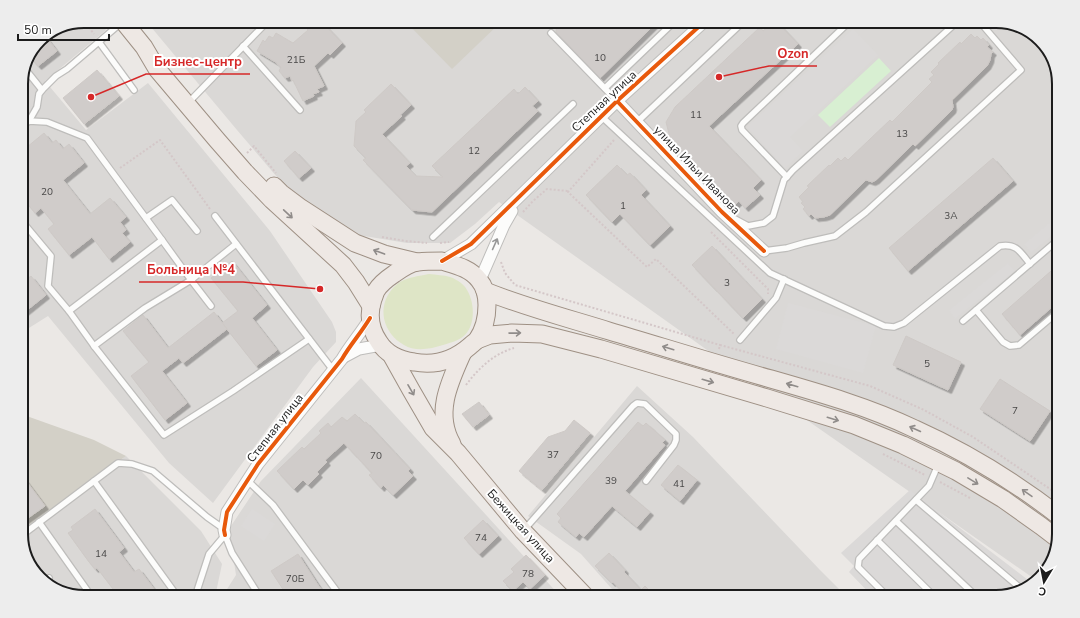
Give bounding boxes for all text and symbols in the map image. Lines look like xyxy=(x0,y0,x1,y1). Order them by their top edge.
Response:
scale bar xyxy=(18,16,109,42)
text: 50 m xyxy=(24,22,52,38)
callout: Ozon xyxy=(769,41,817,66)
text: Ozon xyxy=(777,45,809,63)
callout: Бизнес-центр xyxy=(146,49,250,74)
house number: 10 xyxy=(594,51,606,65)
text: Бизнес-центр xyxy=(154,53,242,71)
house number: 21Б xyxy=(287,53,306,67)
street label: Степная улица xyxy=(568,67,640,135)
house number: 11 xyxy=(690,108,702,122)
street label: улица Ильи Иванова xyxy=(650,122,744,218)
house number: 13 xyxy=(896,127,908,141)
house number: 12 xyxy=(468,144,480,158)
house number: 20 xyxy=(41,185,53,199)
house number: 1 xyxy=(620,199,626,213)
one-way arrow xyxy=(283,209,293,219)
house number: 3А xyxy=(944,209,958,223)
one-way arrow xyxy=(492,239,499,251)
one-way arrow xyxy=(374,248,386,256)
callout: Больница №4 xyxy=(139,257,243,282)
text: Больница №4 xyxy=(147,261,235,279)
house number: 3 xyxy=(724,276,730,290)
one-way arrow xyxy=(508,329,521,337)
one-way arrow xyxy=(661,344,674,351)
house number: 5 xyxy=(924,357,930,371)
one-way arrow xyxy=(701,378,714,385)
one-way arrow xyxy=(786,381,799,388)
one-way arrow xyxy=(408,384,416,396)
street label: Степная улица xyxy=(243,390,307,466)
house number: 7 xyxy=(1012,404,1018,418)
one-way arrow xyxy=(826,415,838,423)
one-way arrow xyxy=(909,425,921,432)
house number: 37 xyxy=(547,448,559,462)
house number: 70 xyxy=(370,449,382,463)
house number: 39 xyxy=(605,474,617,488)
house number: 41 xyxy=(673,477,685,491)
one-way arrow xyxy=(967,478,979,486)
street label: Бежицкая улица xyxy=(484,486,558,566)
one-way arrow xyxy=(1022,489,1033,497)
house number: 74 xyxy=(475,531,487,545)
house number: 14 xyxy=(95,547,107,561)
north arrow xyxy=(1024,562,1064,602)
house number: 78 xyxy=(522,567,534,581)
house number: 70Б xyxy=(286,572,305,586)
text: С xyxy=(1037,583,1047,599)

